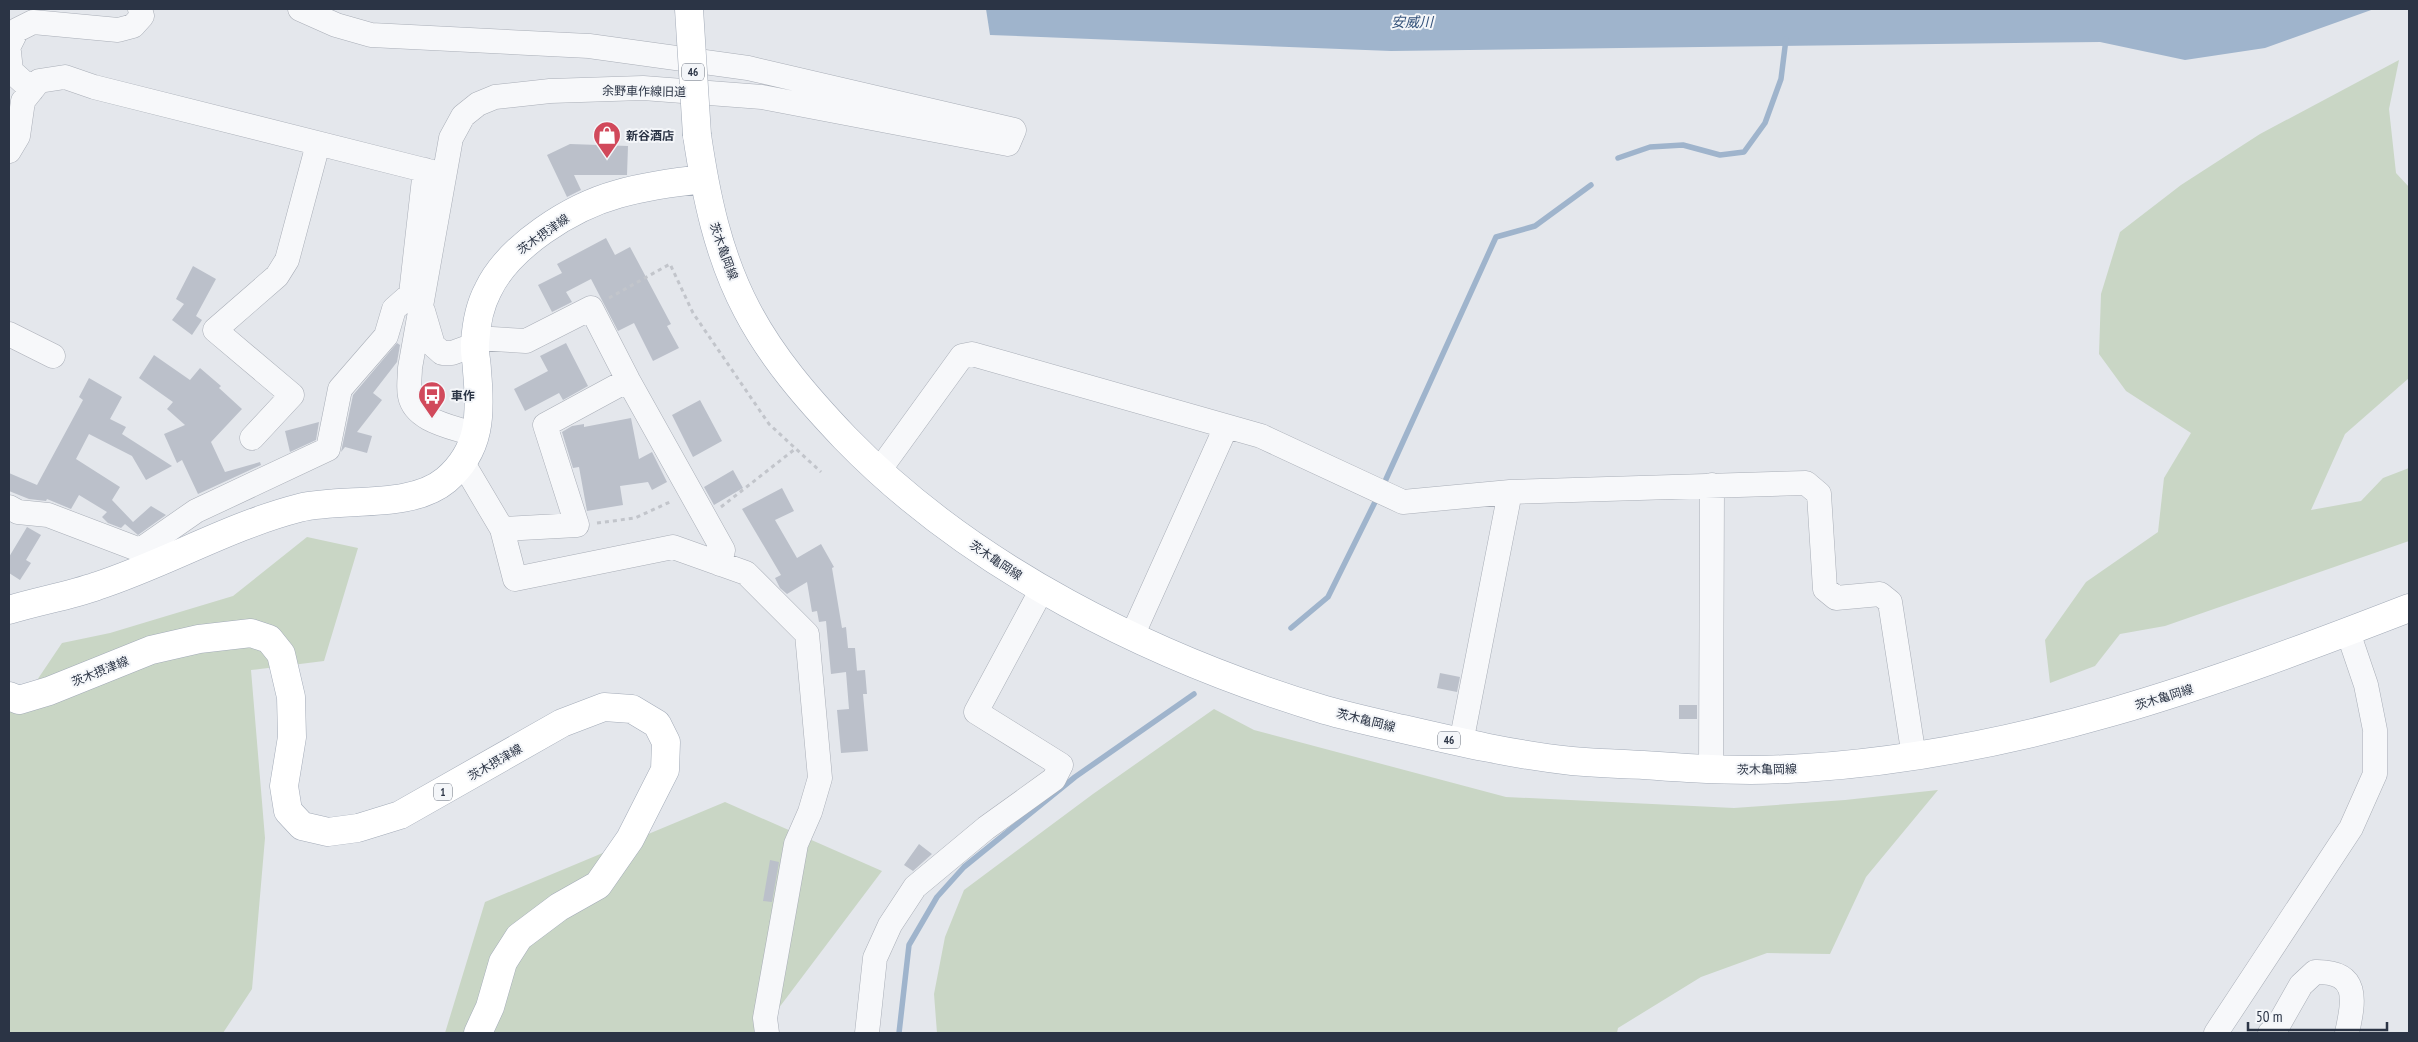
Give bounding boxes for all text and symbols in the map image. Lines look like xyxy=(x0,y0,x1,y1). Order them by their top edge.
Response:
water label: 安威川 xyxy=(1391,13,1435,31)
road number: 46 xyxy=(682,64,704,80)
street label: 余野車作線旧道 xyxy=(602,83,686,99)
shop icon: 新谷酒店 xyxy=(592,120,622,159)
place label: 新谷酒店 xyxy=(626,128,674,143)
street label: 茨木摂津線 xyxy=(514,211,572,257)
street label: 茨木亀岡線 xyxy=(707,220,741,282)
bus stop icon: 車作 xyxy=(417,380,447,419)
place label: 車作 xyxy=(451,388,475,403)
street label: 茨木亀岡線 xyxy=(967,537,1025,583)
street label: 茨木摂津線 xyxy=(69,653,131,689)
street label: 茨木亀岡線 xyxy=(2133,681,2195,713)
street label: 茨木亀岡線 xyxy=(1335,705,1397,735)
road number: 46 xyxy=(1438,732,1460,748)
street label: 茨木摂津線 xyxy=(465,741,525,783)
street label: 茨木亀岡線 xyxy=(1737,761,1797,777)
road number: 1 xyxy=(434,784,452,800)
scale bar xyxy=(2248,1000,2387,1032)
text: 50 m xyxy=(2256,1007,2282,1026)

